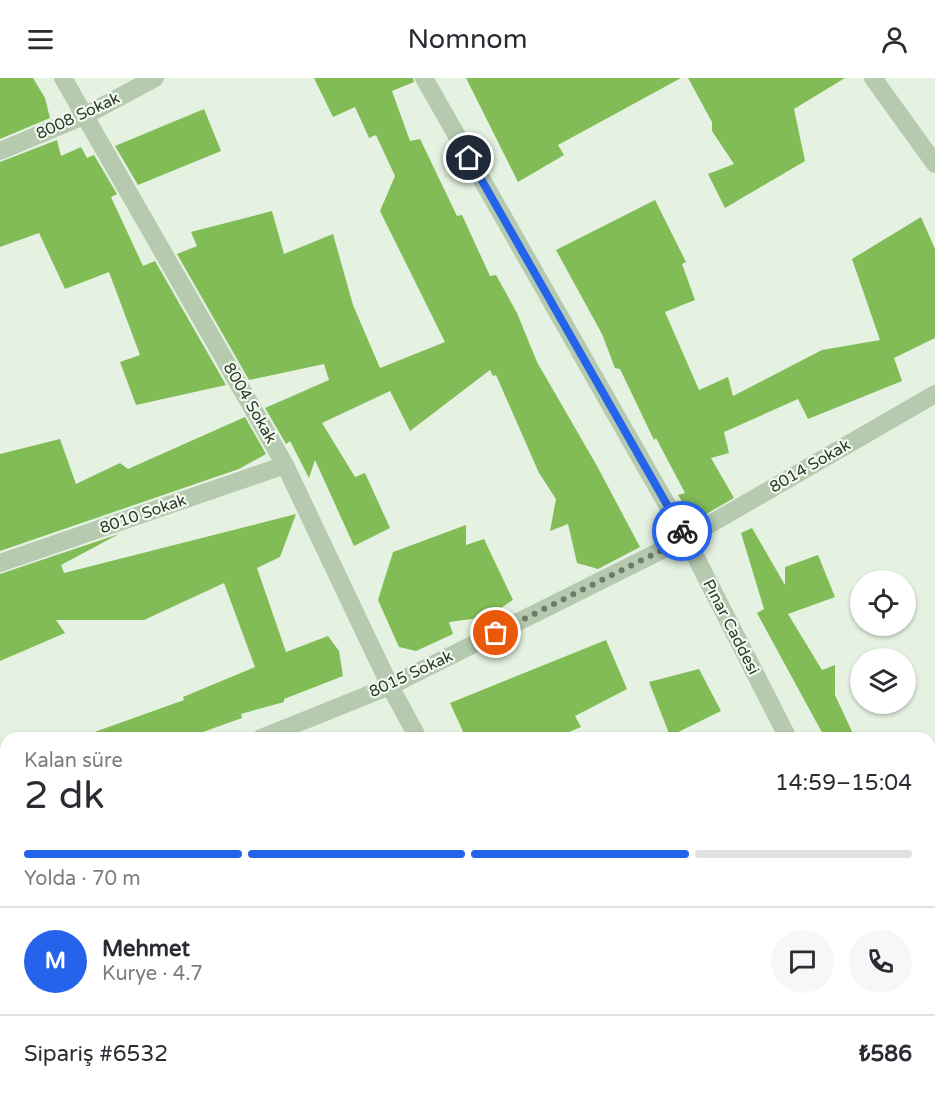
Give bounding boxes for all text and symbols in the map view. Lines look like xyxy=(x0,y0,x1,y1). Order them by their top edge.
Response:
icon: menu xyxy=(24,23,57,56)
text: Nomnom xyxy=(407,23,528,56)
icon: person xyxy=(878,23,911,56)
street label: 8008 Sokak xyxy=(33,88,123,144)
pin xyxy=(443,132,494,183)
icon: home xyxy=(452,141,485,174)
street label: 8004 Sokak xyxy=(219,359,281,447)
street label: 8014 Sokak xyxy=(766,435,854,497)
street label: 8010 Sokak xyxy=(97,490,189,538)
courier xyxy=(652,501,712,561)
icon: bike xyxy=(666,515,699,548)
map controls xyxy=(850,570,916,714)
button: locate xyxy=(850,570,916,636)
street label: Pınar Caddesi xyxy=(698,576,764,678)
pin xyxy=(470,607,521,658)
icon: bag xyxy=(479,616,512,649)
street label: 8015 Sokak xyxy=(366,646,456,702)
button: layers xyxy=(850,648,916,714)
text: Kalan süre xyxy=(24,749,123,773)
text: 14:59–15:04 xyxy=(775,770,912,796)
text: 2 dk xyxy=(24,772,105,819)
text: Yolda · 70 m xyxy=(24,867,141,891)
button: chat xyxy=(771,930,834,993)
button: phone xyxy=(849,930,912,993)
text: Mehmet xyxy=(102,936,190,962)
text: M xyxy=(45,948,66,974)
text: Kurye · 4.7 xyxy=(102,962,203,986)
text: Sipariş #6532 xyxy=(24,1041,168,1067)
text: ₺586 xyxy=(859,1041,912,1067)

